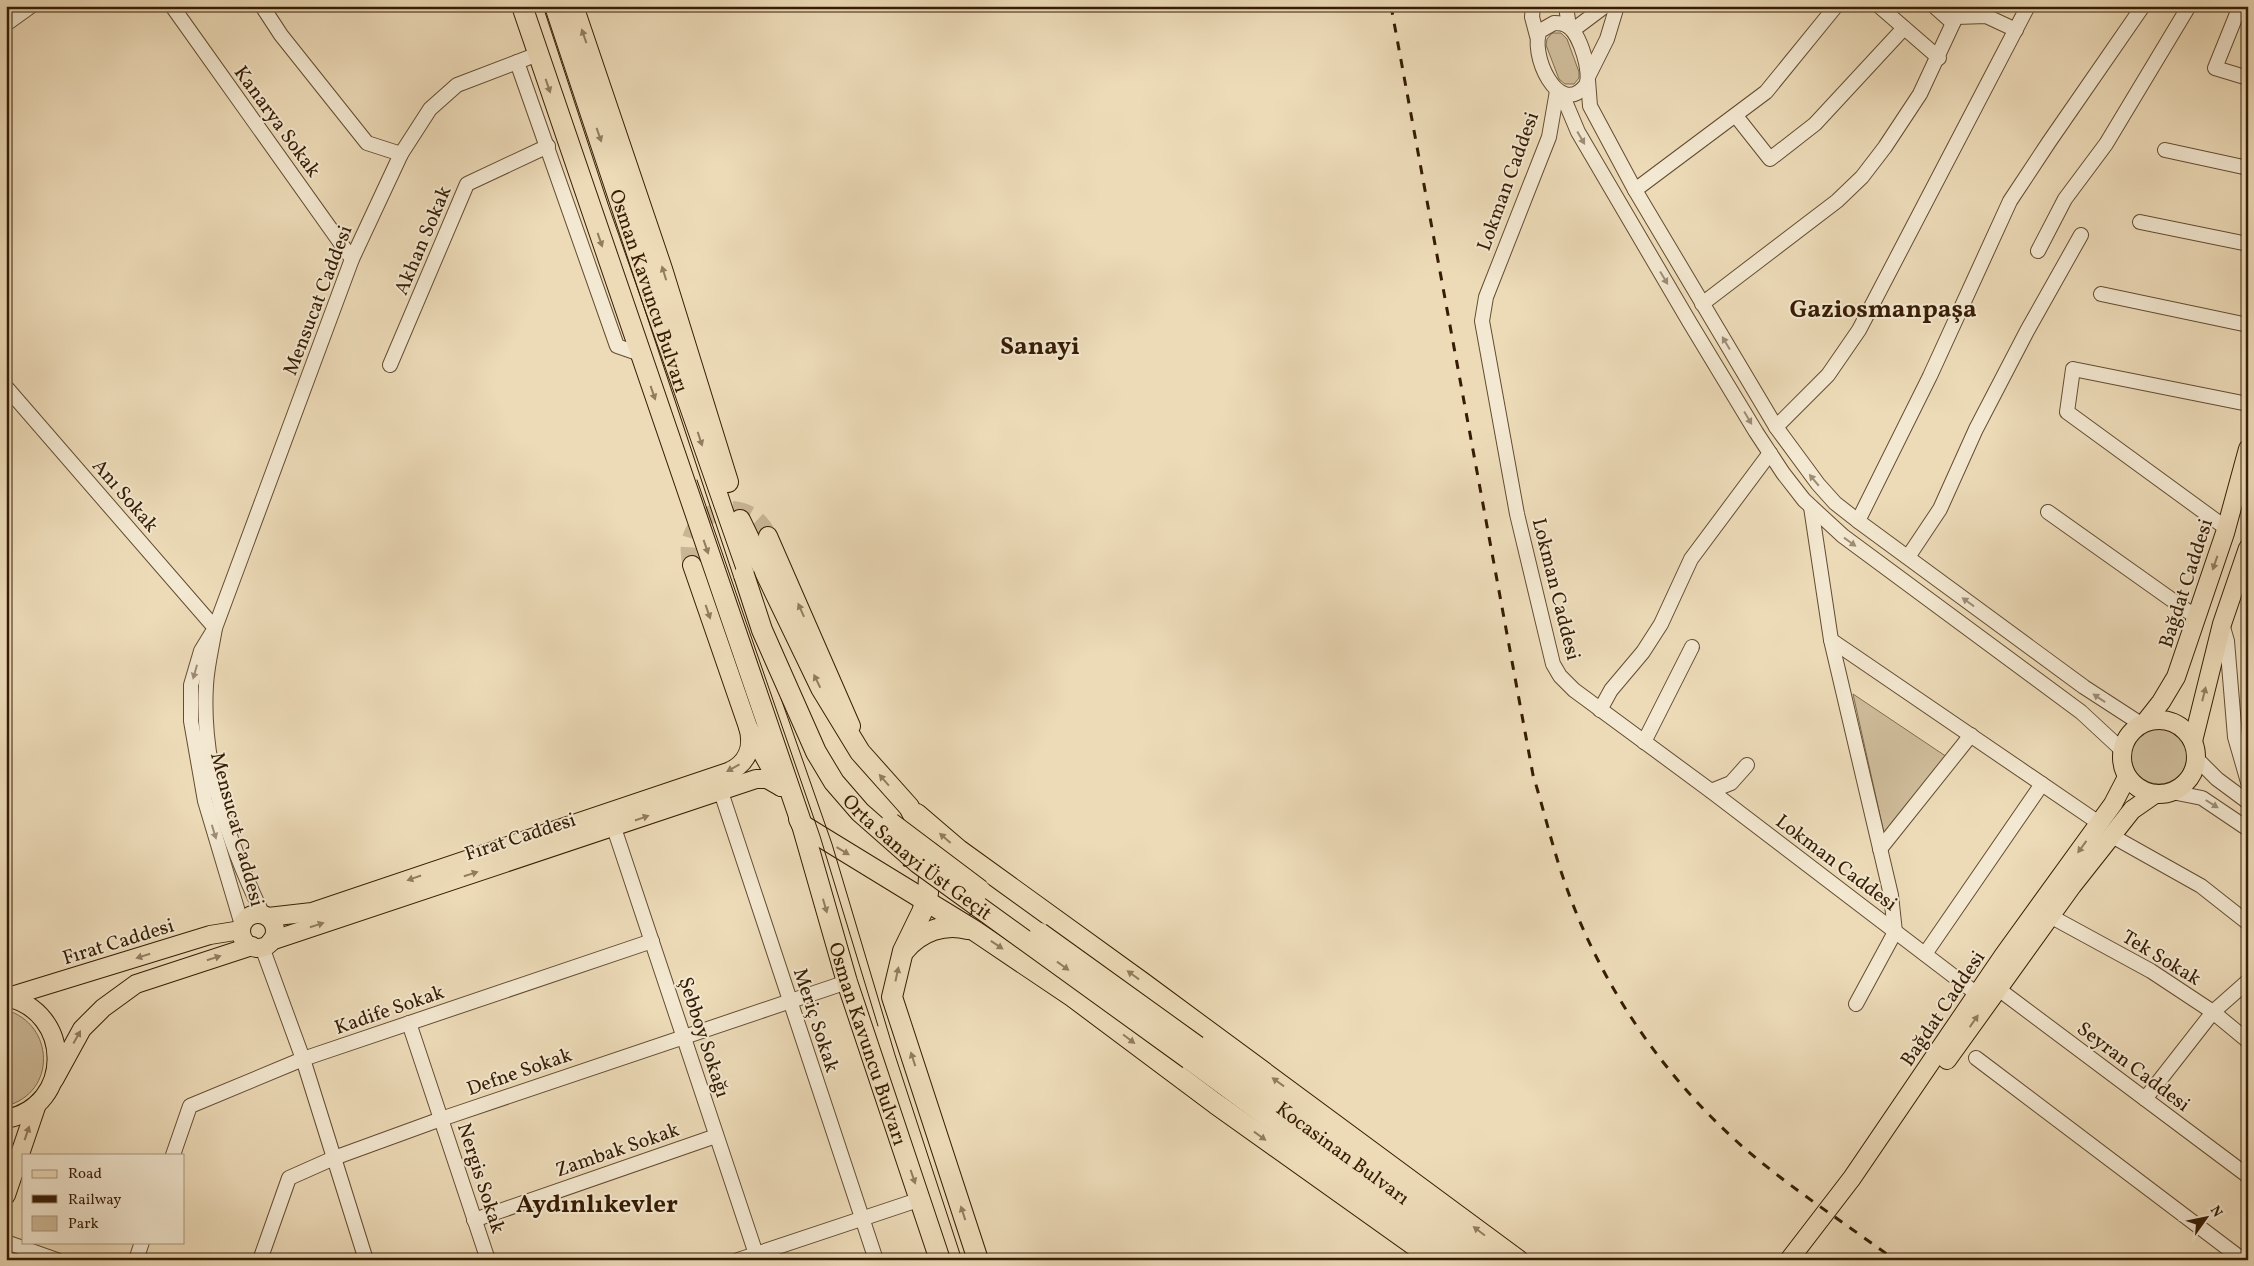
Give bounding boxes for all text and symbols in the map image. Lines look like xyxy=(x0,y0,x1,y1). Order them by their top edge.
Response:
one-way arrow xyxy=(579,28,587,43)
street label: Kanarya Sokak xyxy=(226,61,327,184)
one-way arrow xyxy=(545,78,553,93)
street label: Lokman Caddesi xyxy=(1471,108,1547,255)
one-way arrow xyxy=(595,128,603,143)
one-way arrow xyxy=(1577,132,1586,145)
street label: Akhan Sokak xyxy=(388,182,459,300)
street label: Osman Kavuncu Bulvarı xyxy=(601,186,694,397)
street label: Mensucat Caddesi xyxy=(277,222,360,380)
one-way arrow xyxy=(597,232,605,247)
one-way arrow xyxy=(659,265,667,280)
one-way arrow xyxy=(1659,272,1668,285)
district label: Gaziosmanpaşa xyxy=(1789,293,1977,328)
district label: Sanayi xyxy=(1000,330,1080,365)
one-way arrow xyxy=(1721,337,1730,350)
one-way arrow xyxy=(650,386,657,401)
one-way arrow xyxy=(1743,411,1752,424)
one-way arrow xyxy=(696,432,704,447)
street label: Anı Sokak xyxy=(85,453,164,539)
one-way arrow xyxy=(1808,474,1820,486)
street label: Lokman Caddesi xyxy=(1524,515,1586,664)
street label: Bağdat Caddesi xyxy=(2153,515,2221,652)
one-way arrow xyxy=(1843,537,1857,547)
one-way arrow xyxy=(702,540,710,555)
one-way arrow xyxy=(2210,556,2218,571)
one-way arrow xyxy=(1961,597,1975,607)
one-way arrow xyxy=(797,603,805,617)
one-way arrow xyxy=(705,604,712,619)
one-way arrow xyxy=(191,664,199,680)
one-way arrow xyxy=(813,674,821,688)
one-way arrow xyxy=(2200,686,2208,701)
one-way arrow xyxy=(2093,693,2106,703)
street label: Mensucat Caddesi xyxy=(202,749,270,910)
one-way arrow xyxy=(726,764,739,773)
one-way arrow xyxy=(879,773,890,786)
street label: Orta Sanayi Üst Geçit xyxy=(835,789,997,928)
one-way arrow xyxy=(2206,800,2219,809)
street label: Fırat Caddesi xyxy=(461,807,580,869)
street label: Lokman Caddesi xyxy=(1769,809,1902,919)
one-way arrow xyxy=(635,814,650,821)
one-way arrow xyxy=(211,824,219,839)
one-way arrow xyxy=(939,833,952,844)
one-way arrow xyxy=(2077,840,2087,854)
one-way arrow xyxy=(837,846,850,855)
one-way arrow xyxy=(464,870,479,878)
one-way arrow xyxy=(406,874,421,882)
one-way arrow xyxy=(821,898,829,913)
street label: Fırat Caddesi xyxy=(59,913,178,973)
one-way arrow xyxy=(309,920,324,928)
street label: Tek Sokak xyxy=(2116,924,2206,993)
street label: Osman Kavuncu Bulvarı xyxy=(820,939,913,1150)
one-way arrow xyxy=(990,940,1003,950)
street label: Bağdat Caddesi xyxy=(1895,946,1993,1073)
one-way arrow xyxy=(136,953,151,960)
one-way arrow xyxy=(207,953,222,961)
one-way arrow xyxy=(1056,961,1069,971)
street label: Meriç Sokak xyxy=(785,965,845,1077)
one-way arrow xyxy=(894,965,902,981)
one-way arrow xyxy=(1126,971,1139,981)
street label: Şebboy Sokağı xyxy=(670,974,736,1102)
street label: Kadife Sokak xyxy=(331,979,448,1043)
one-way arrow xyxy=(1969,1015,1980,1028)
street label: Seyran Caddesi xyxy=(2070,1016,2195,1119)
one-way arrow xyxy=(73,1031,82,1044)
one-way arrow xyxy=(1122,1034,1136,1044)
street label: Defne Sokak xyxy=(463,1042,576,1104)
one-way arrow xyxy=(908,1051,916,1066)
one-way arrow xyxy=(1271,1077,1285,1087)
street label: Kocasinan Bulvarı xyxy=(1269,1096,1415,1213)
street label: Zambak Sokak xyxy=(552,1117,683,1185)
street label: Nergis Sokak xyxy=(449,1120,511,1238)
one-way arrow xyxy=(24,1125,32,1140)
one-way arrow xyxy=(1253,1131,1267,1141)
legend xyxy=(22,1154,185,1244)
text: Road xyxy=(68,1164,102,1185)
one-way arrow xyxy=(910,1169,917,1184)
district label: Aydınlıkevler xyxy=(516,1188,678,1223)
text: Railway xyxy=(68,1190,121,1211)
north arrow xyxy=(2182,1194,2232,1244)
text: N xyxy=(2205,1202,2226,1221)
one-way arrow xyxy=(959,1206,966,1221)
text: Park xyxy=(68,1214,99,1235)
one-way arrow xyxy=(1473,1225,1486,1236)

